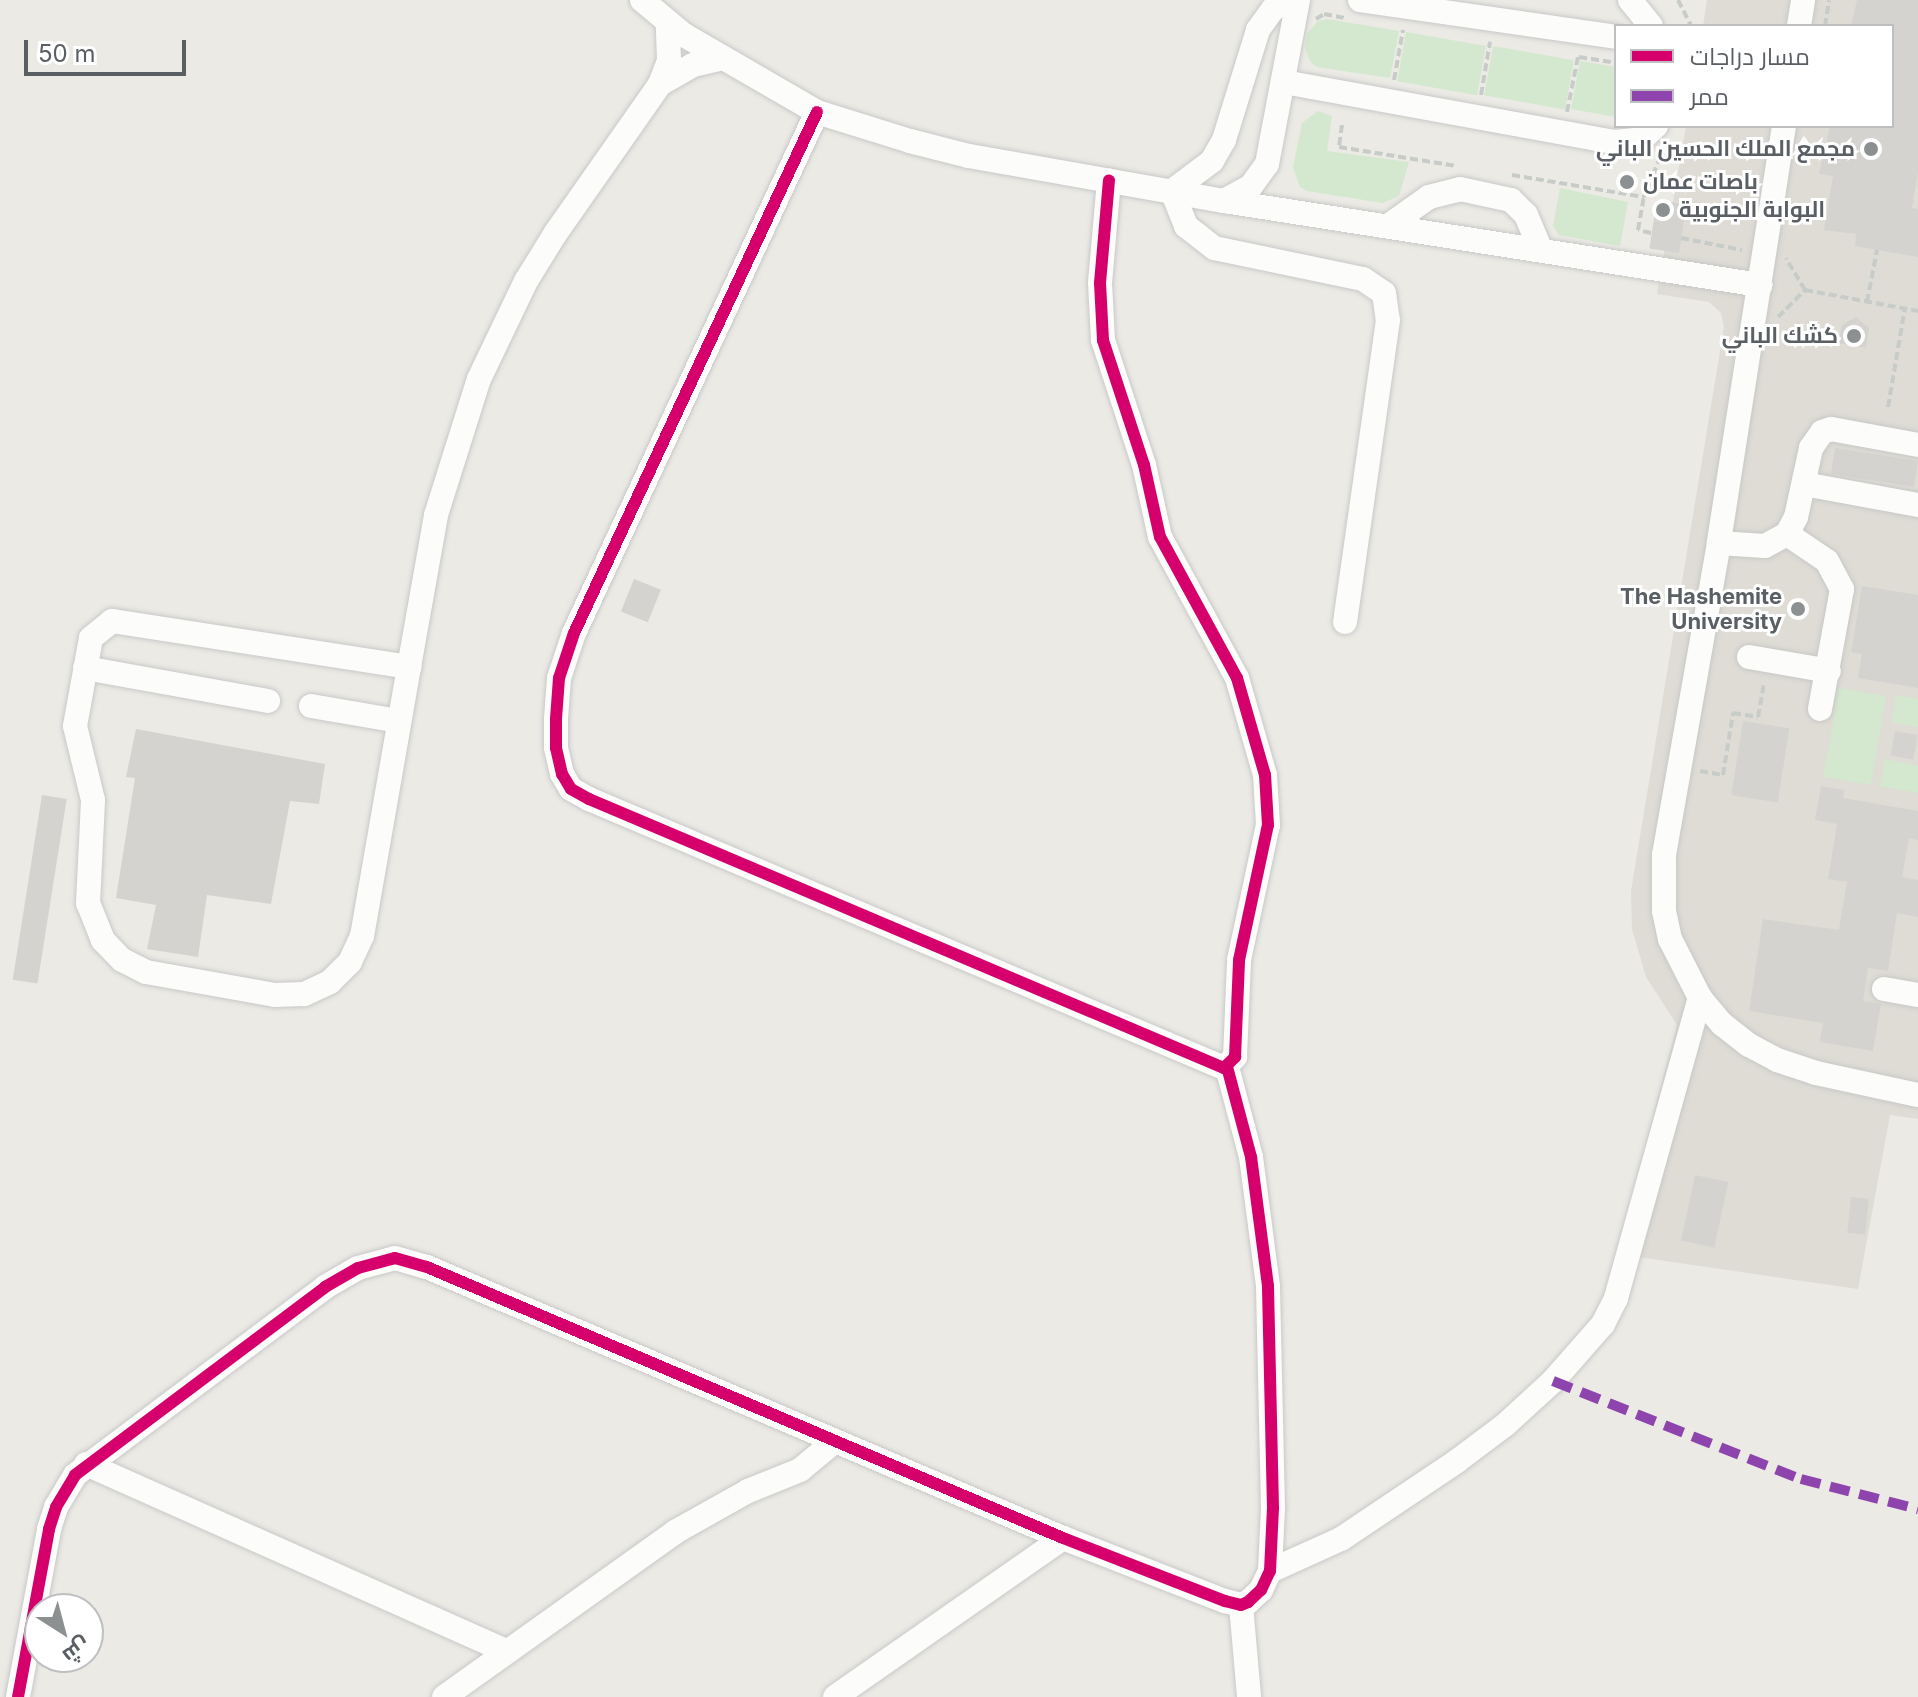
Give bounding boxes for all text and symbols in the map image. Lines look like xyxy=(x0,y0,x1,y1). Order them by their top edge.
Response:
scale bar xyxy=(28,24,190,74)
legend xyxy=(1614,24,1894,128)
text: 50 m xyxy=(38,39,96,68)
text: مسار دراجات xyxy=(1690,42,1810,71)
text: ممر xyxy=(1690,82,1729,111)
place label: مجمع الملك الحسين الباني xyxy=(1596,136,1855,162)
marker: مجمع الملك الحسين الباني xyxy=(1862,140,1880,158)
place label: باصات عمان xyxy=(1643,169,1758,195)
marker: باصات عمان xyxy=(1618,173,1636,191)
place label: البوابة الجنوبية xyxy=(1679,197,1825,223)
marker: البوابة الجنوبية xyxy=(1654,201,1672,219)
place label: كشك الباني xyxy=(1722,323,1838,349)
marker: كشك الباني xyxy=(1845,327,1863,345)
place label: The Hashemite University xyxy=(1620,583,1782,634)
marker: The Hashemite University xyxy=(1789,600,1807,618)
north arrow xyxy=(24,1593,104,1673)
text: ش xyxy=(58,1632,96,1670)

